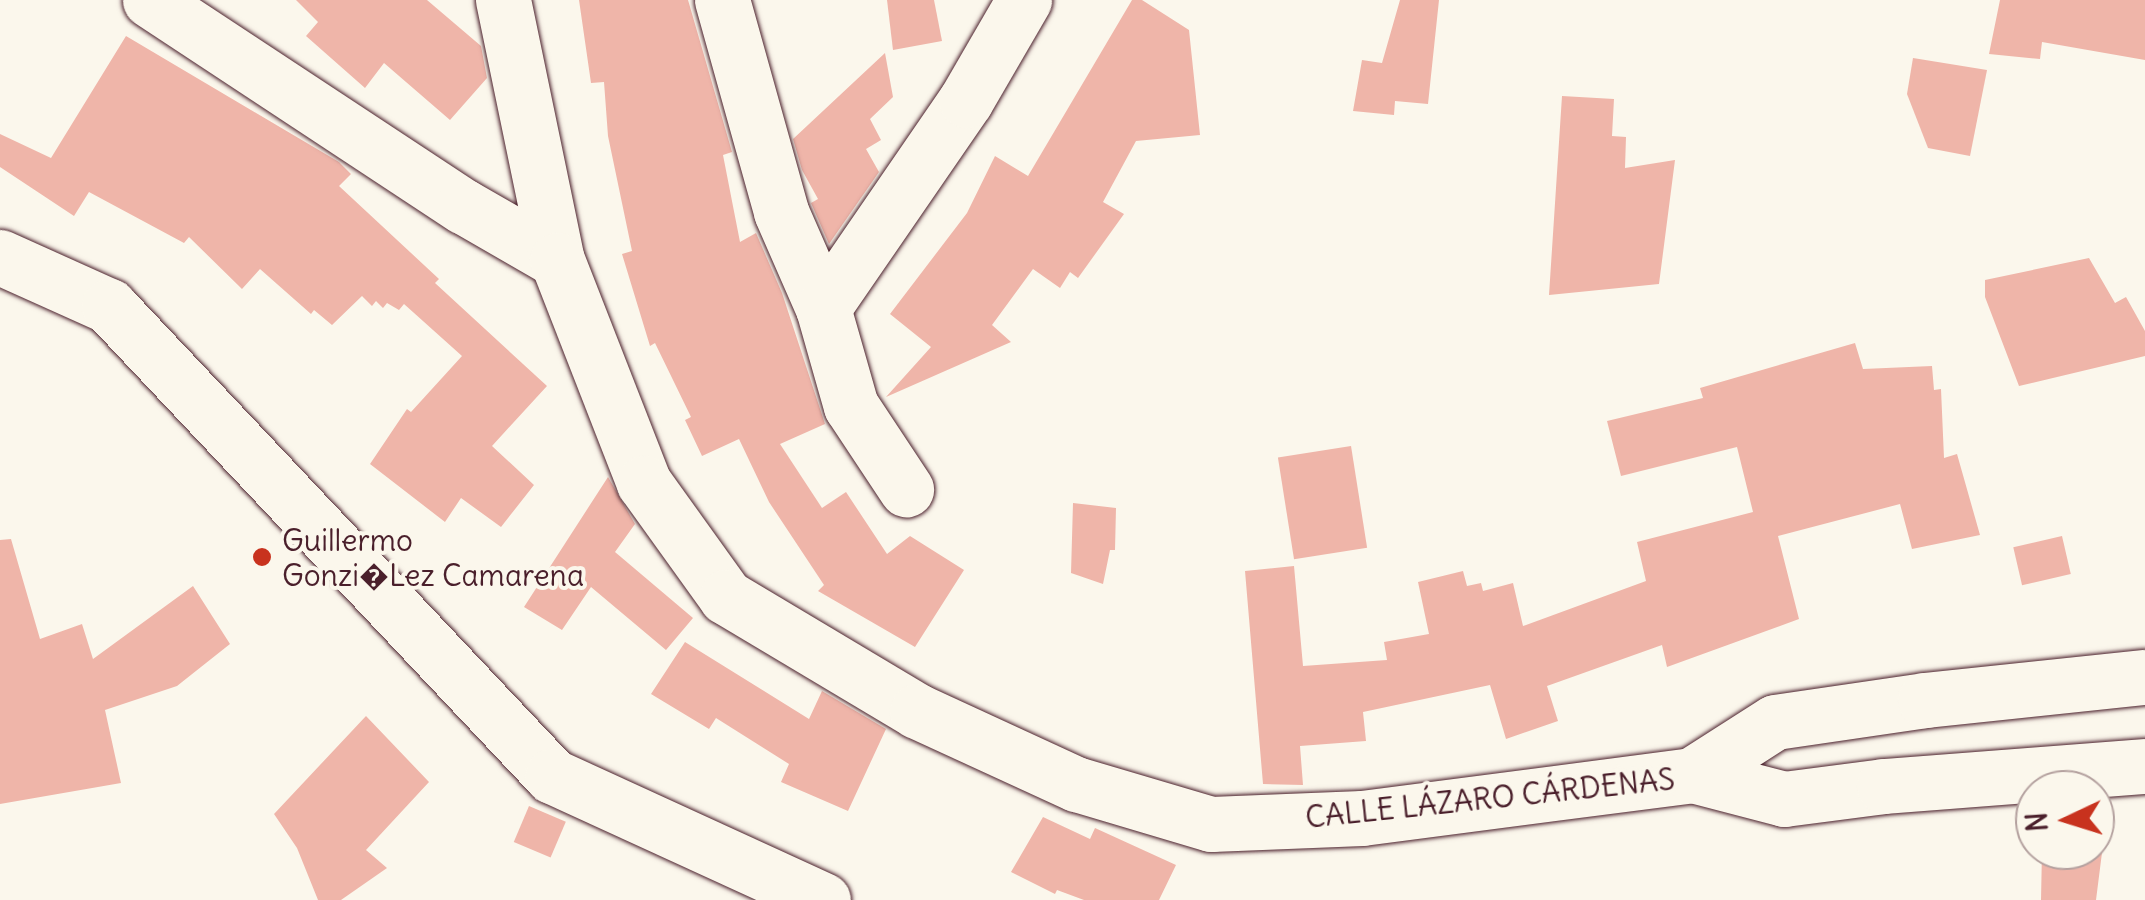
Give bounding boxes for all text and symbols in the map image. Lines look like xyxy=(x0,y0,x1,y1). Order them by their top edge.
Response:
place label: Guillermo Gonzi�Lez Camarena xyxy=(282,522,584,592)
marker: Guillermo Gonzi�Lez Camarena xyxy=(251,546,273,568)
street label: CALLE LÁZARO CÁRDENAS xyxy=(1304,761,1676,835)
north arrow xyxy=(2015,770,2115,870)
text: N xyxy=(2018,811,2056,833)

